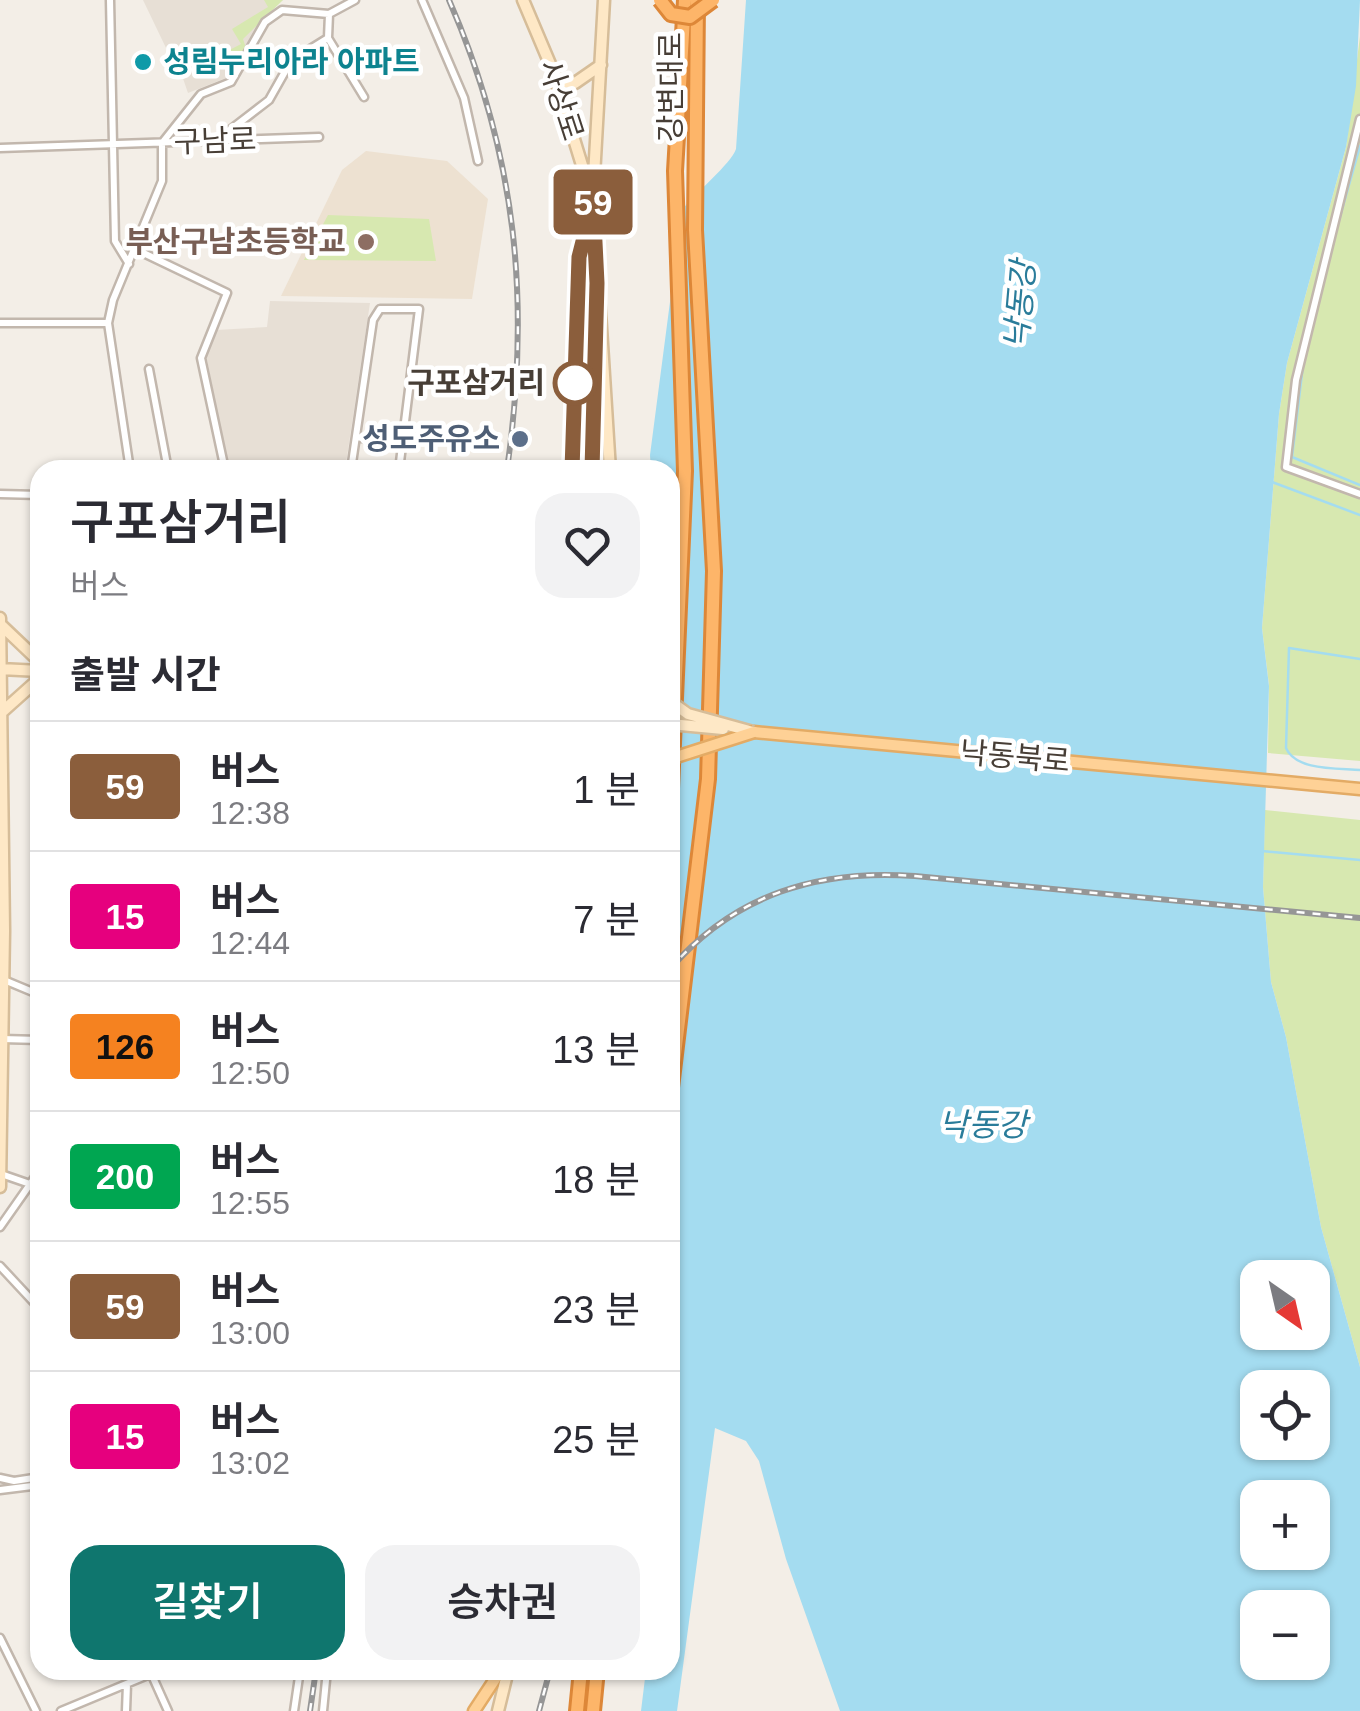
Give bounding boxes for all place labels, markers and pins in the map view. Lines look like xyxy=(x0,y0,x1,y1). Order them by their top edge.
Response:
place label: 성림누리아라 아파트 xyxy=(163,45,420,78)
marker: 성림누리아라 아파트 xyxy=(132,51,154,73)
place label: 부산구남초등학교 xyxy=(125,225,346,258)
marker: 부산구남초등학교 xyxy=(355,231,377,253)
marker: 구포삼거리 xyxy=(554,362,596,404)
place label: 구포삼거리 xyxy=(407,366,545,399)
place label: 성도주유소 xyxy=(362,422,500,455)
marker: 성도주유소 xyxy=(509,428,531,450)

